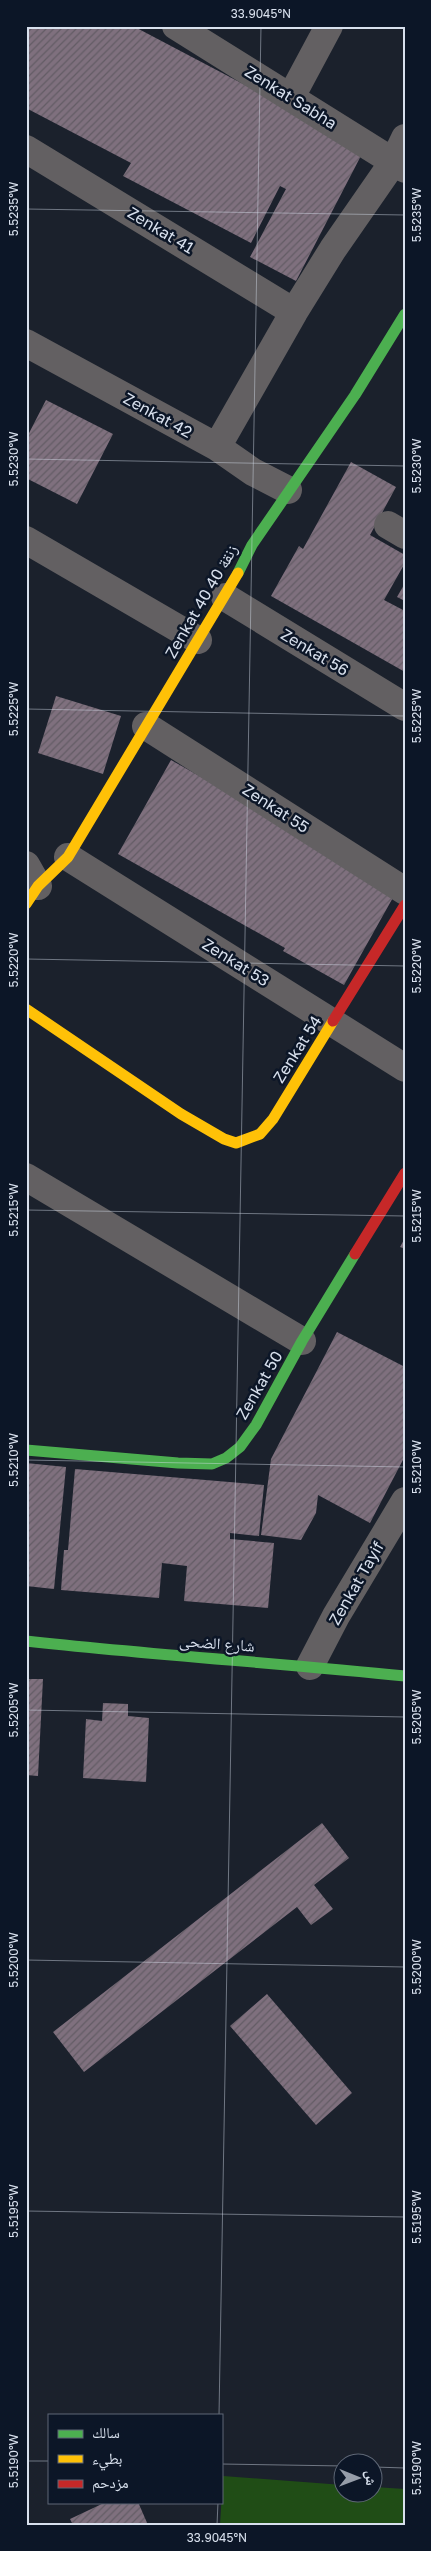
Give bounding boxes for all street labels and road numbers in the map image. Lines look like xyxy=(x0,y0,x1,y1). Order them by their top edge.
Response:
street label: Zenkat Sabha xyxy=(241,61,341,133)
street label: Zenkat 41 xyxy=(124,202,198,258)
street label: Zenkat 42 xyxy=(120,388,196,442)
street label: Zenkat 40 زنقة 40 xyxy=(160,541,242,661)
street label: Zenkat 56 xyxy=(277,624,353,680)
street label: Zenkat 55 xyxy=(239,779,313,837)
street label: Zenkat 53 xyxy=(199,934,273,990)
street label: Zenkat 54 xyxy=(268,1012,326,1086)
street label: Zenkat 50 xyxy=(231,1347,287,1423)
street label: Zenkat Tayif xyxy=(324,1538,388,1628)
street label: شارع الضحى xyxy=(178,1630,255,1657)

